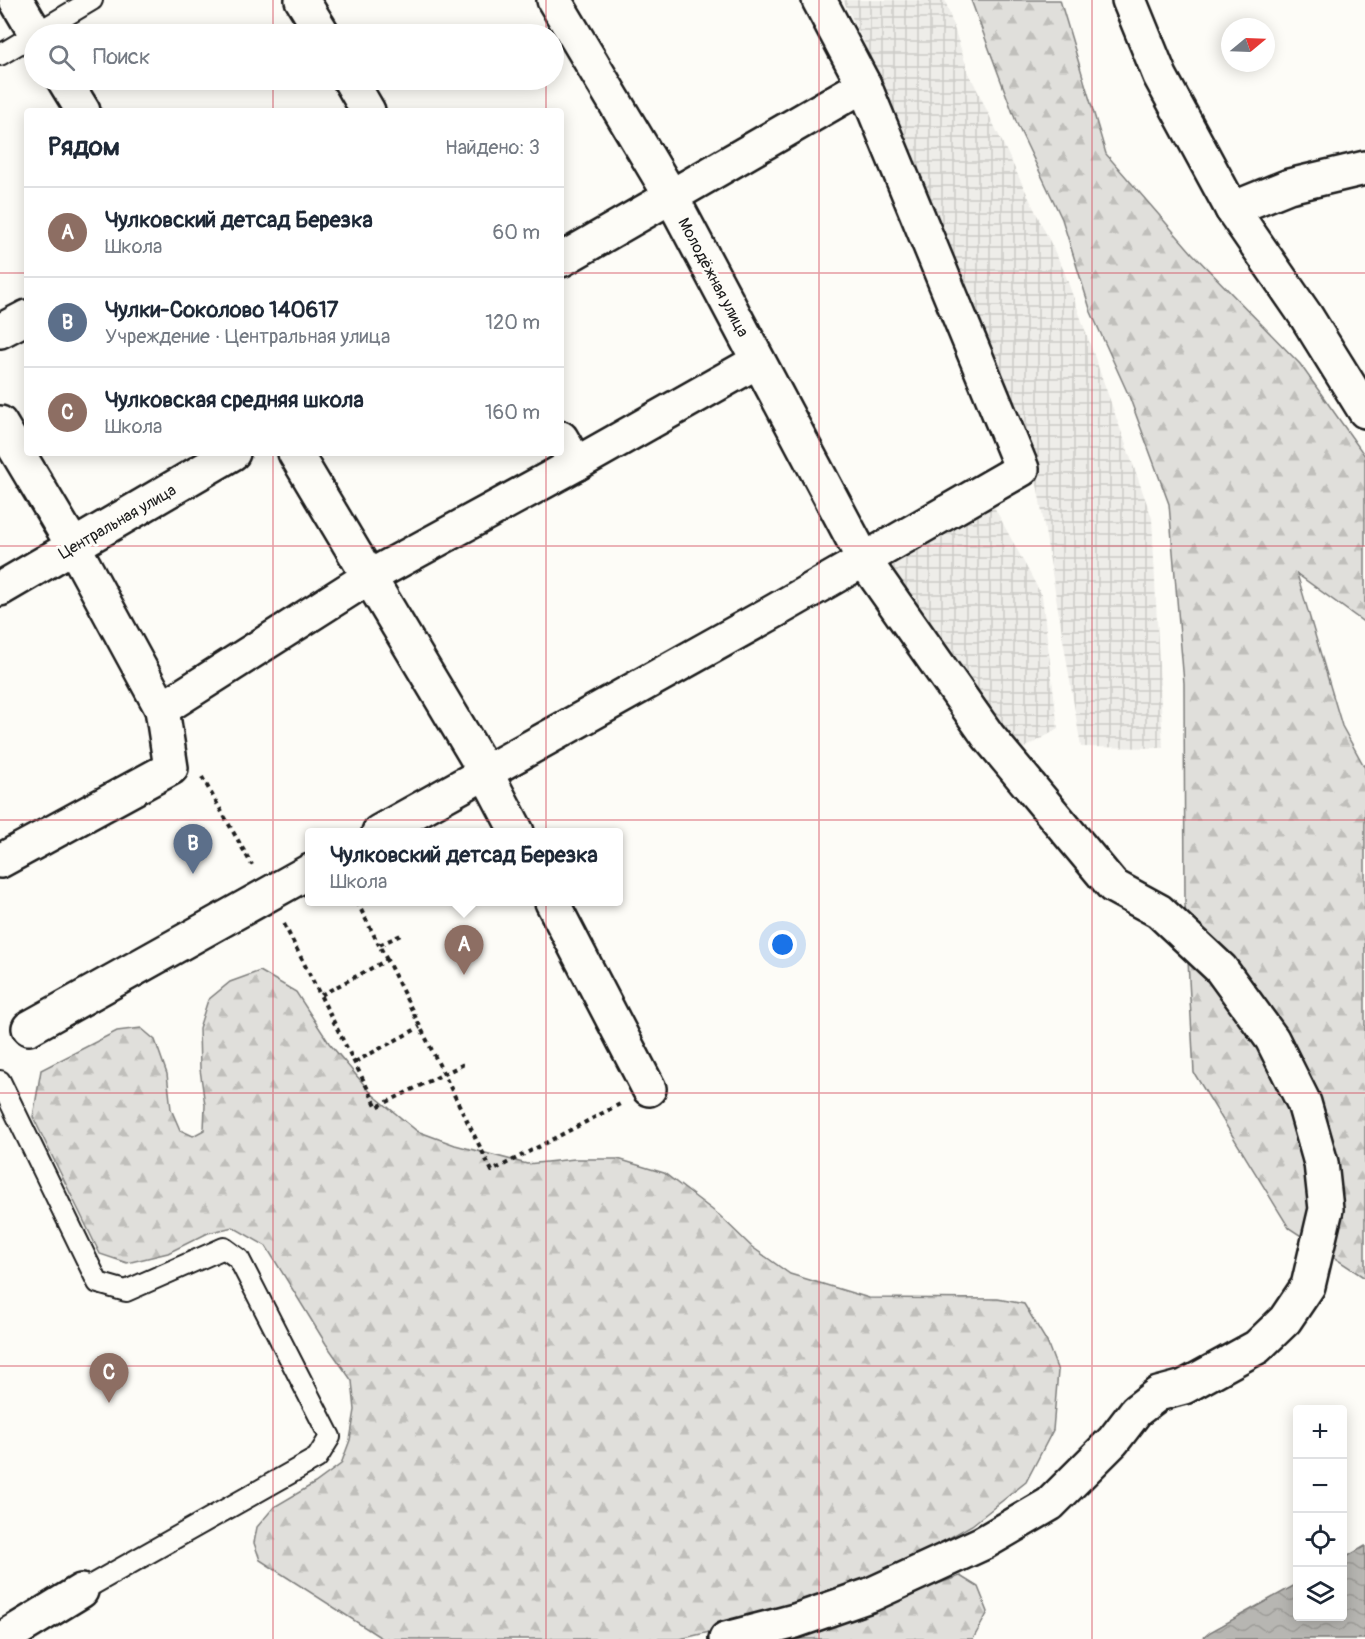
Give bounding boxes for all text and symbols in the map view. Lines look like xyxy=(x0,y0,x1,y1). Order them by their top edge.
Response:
north arrow xyxy=(1221,18,1275,72)
search box xyxy=(24,24,564,90)
icon: search xyxy=(45,41,78,74)
text: Поиск xyxy=(93,43,150,71)
text: Рядом xyxy=(48,131,120,163)
text: Найдено: 3 xyxy=(445,135,540,160)
text: Чулковский детсад Березка xyxy=(105,206,373,234)
street label: Молодёжная улица xyxy=(673,215,753,340)
text: A xyxy=(61,220,74,245)
text: 60 m xyxy=(493,220,540,245)
text: Школа xyxy=(105,234,162,259)
text: Чулки-Соколово 140617 xyxy=(105,296,338,324)
text: B xyxy=(62,310,73,335)
text: 120 m xyxy=(485,310,540,335)
text: Учреждение · Центральная улица xyxy=(105,324,390,349)
text: Чулковская средняя школа xyxy=(105,386,364,414)
text: C xyxy=(61,400,74,425)
text: 160 m xyxy=(485,400,540,425)
text: Школа xyxy=(105,414,162,439)
street label: Центральная улица xyxy=(55,480,180,564)
pin: B xyxy=(174,824,212,874)
popup xyxy=(305,828,623,906)
text: Чулковский детсад Березка xyxy=(330,841,598,869)
text: Школа xyxy=(330,869,387,894)
pin: A xyxy=(444,926,484,975)
your location xyxy=(768,930,797,959)
pin: C xyxy=(90,1354,128,1403)
map controls xyxy=(1293,1405,1347,1621)
button: + xyxy=(1293,1405,1347,1459)
button: − xyxy=(1293,1459,1347,1513)
button: locate xyxy=(1293,1513,1347,1567)
button: layers xyxy=(1293,1567,1347,1621)

